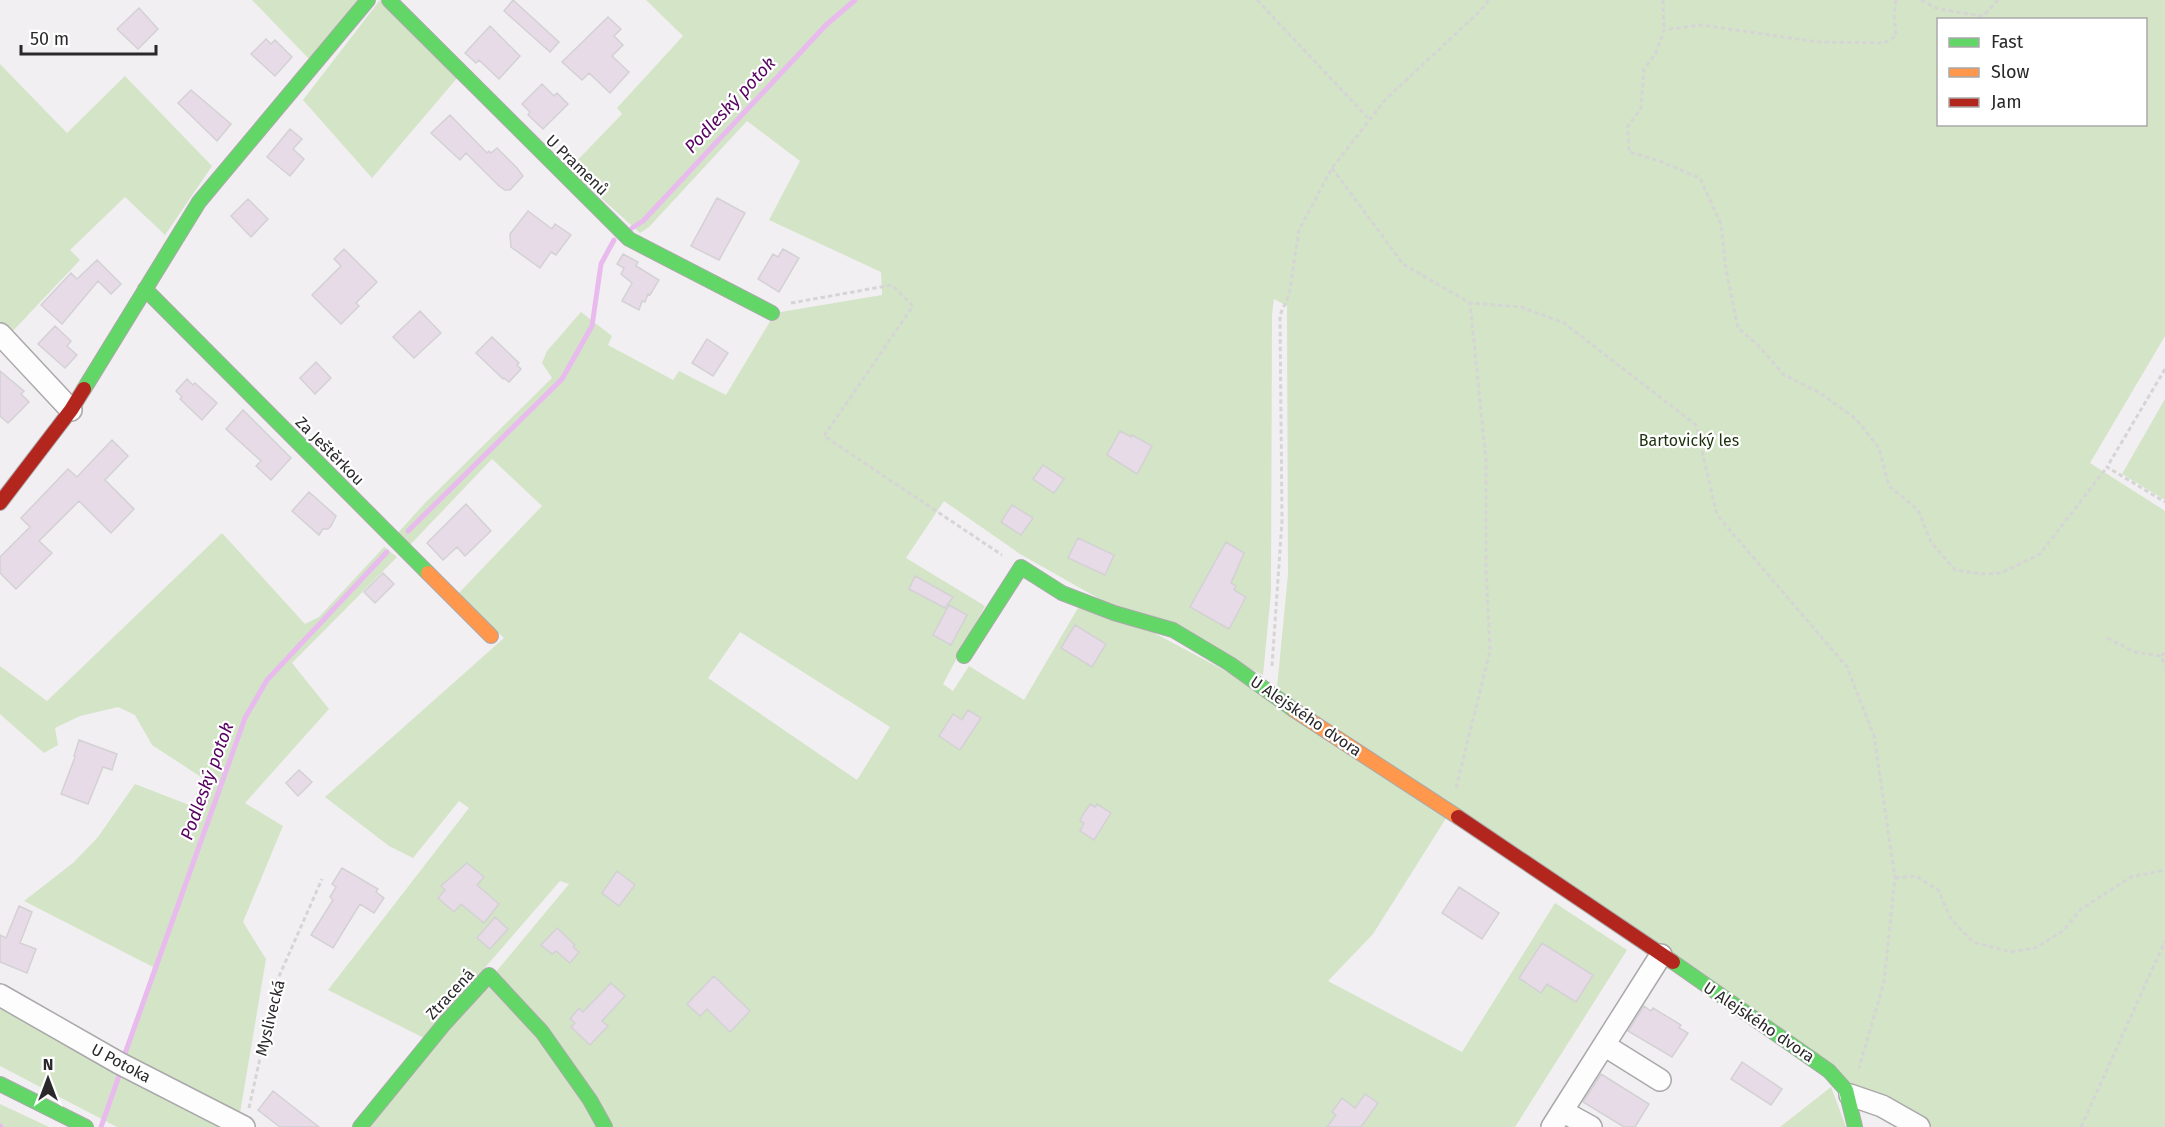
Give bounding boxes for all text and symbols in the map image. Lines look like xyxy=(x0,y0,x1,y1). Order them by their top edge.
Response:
scale bar xyxy=(21,18,156,56)
legend xyxy=(1937,18,2147,126)
text: 50 m xyxy=(30,28,69,50)
text: Fast xyxy=(1991,31,2024,53)
water label: Podleský potok xyxy=(680,52,780,158)
text: Slow xyxy=(1991,61,2030,83)
text: Jam xyxy=(1991,91,2022,113)
street label: U Pramenů xyxy=(542,131,612,199)
street label: Za Ještěrkou xyxy=(292,413,368,489)
park label: Bartovický les xyxy=(1639,431,1739,450)
street label: U Alejského dvora xyxy=(1247,672,1365,760)
water label: Podleský potok xyxy=(175,719,239,843)
street label: Ztracená xyxy=(422,965,478,1023)
street label: Myslivecká xyxy=(251,978,289,1058)
street label: U Alejského dvora xyxy=(1700,978,1818,1066)
street label: U Potoka xyxy=(88,1039,154,1087)
north arrow xyxy=(18,1049,78,1109)
text: N xyxy=(43,1055,53,1074)

